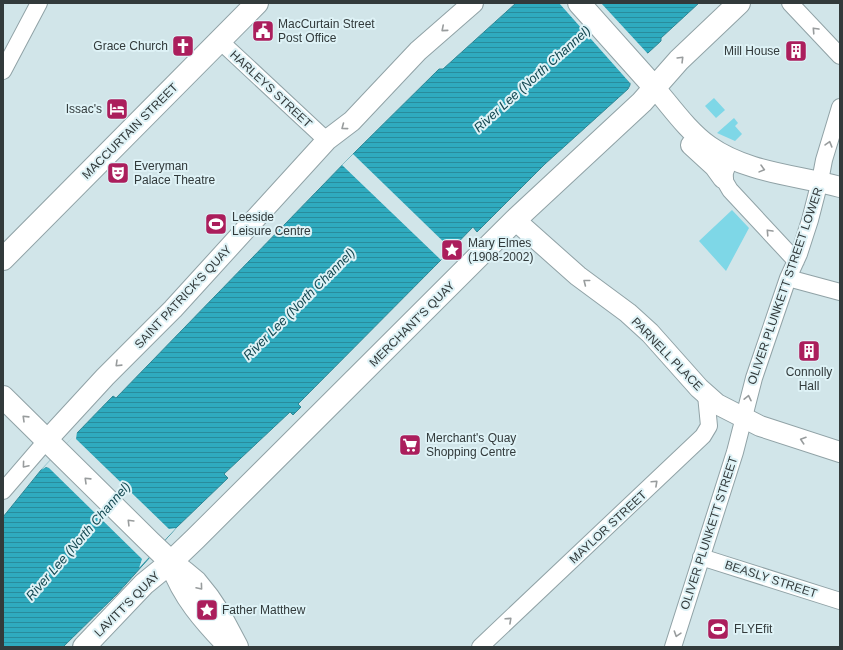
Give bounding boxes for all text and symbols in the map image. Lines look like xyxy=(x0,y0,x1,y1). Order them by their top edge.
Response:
place label: MacCurtain Street Post Office xyxy=(278,17,375,45)
public building icon: MacCurtain Street Post Office xyxy=(250,18,276,44)
water label: River Lee (North Channel) xyxy=(471,23,593,135)
one-way arrow xyxy=(441,24,448,31)
one-way arrow xyxy=(812,27,820,35)
church icon: Grace Church xyxy=(170,33,196,59)
building icon: Mill House xyxy=(783,38,809,64)
place label: Grace Church xyxy=(93,39,168,53)
place label: Mill House xyxy=(724,44,780,58)
street label: HARLEYS STREET xyxy=(227,47,315,131)
one-way arrow xyxy=(676,56,684,64)
street label: MACCURTAIN STREET xyxy=(79,80,181,182)
hotel icon: Issac's xyxy=(104,96,130,122)
place label: Issac's xyxy=(66,102,102,116)
one-way arrow xyxy=(341,122,348,130)
one-way arrow xyxy=(824,140,833,147)
place label: Everyman Palace Theatre xyxy=(134,159,215,187)
theatre icon: Everyman Palace Theatre xyxy=(105,160,131,186)
one-way arrow xyxy=(759,164,765,172)
street label: OLIVER PLUNKETT STREET LOWER xyxy=(745,185,826,386)
place label: Leeside Leisure Centre xyxy=(232,210,311,238)
sports icon: Leeside Leisure Centre xyxy=(203,211,229,237)
one-way arrow xyxy=(766,229,774,237)
place label: Mary Elmes (1908-2002) xyxy=(468,236,533,264)
place icon: Mary Elmes (1908-2002) xyxy=(439,237,465,263)
street label: SAINT PATRICK'S QUAY xyxy=(132,243,234,351)
water label: River Lee (North Channel) xyxy=(240,245,358,363)
street label: MERCHANT'S QUAY xyxy=(366,278,458,370)
one-way arrow xyxy=(583,279,590,286)
street label: PARNELL PLACE xyxy=(629,315,705,393)
building icon: Connolly Hall xyxy=(796,338,822,364)
one-way arrow xyxy=(115,360,123,367)
place label: Connolly Hall xyxy=(786,365,832,393)
one-way arrow xyxy=(744,395,752,402)
one-way arrow xyxy=(22,416,30,423)
place label: Merchant's Quay Shopping Centre xyxy=(426,431,516,459)
supermarket icon: Merchant's Quay Shopping Centre xyxy=(397,432,423,458)
one-way arrow xyxy=(799,436,806,445)
street label: OLIVER PLUNKETT STREET xyxy=(678,454,741,611)
one-way arrow xyxy=(22,460,29,467)
one-way arrow xyxy=(84,477,92,485)
water label: River Lee (North Channel) xyxy=(23,479,133,603)
one-way arrow xyxy=(650,481,658,488)
street label: MAYLOR STREET xyxy=(566,487,650,566)
one-way arrow xyxy=(127,519,135,527)
street label: BEASLY STREET xyxy=(723,557,820,601)
street label: LAVITT'S QUAY xyxy=(91,568,163,640)
one-way arrow xyxy=(196,583,203,590)
place icon: Father Matthew xyxy=(194,597,220,623)
place label: Father Matthew xyxy=(222,603,306,617)
sports icon: FLYEfit xyxy=(705,616,731,642)
one-way arrow xyxy=(504,618,512,625)
place label: FLYEfit xyxy=(734,622,773,636)
one-way arrow xyxy=(673,630,682,637)

